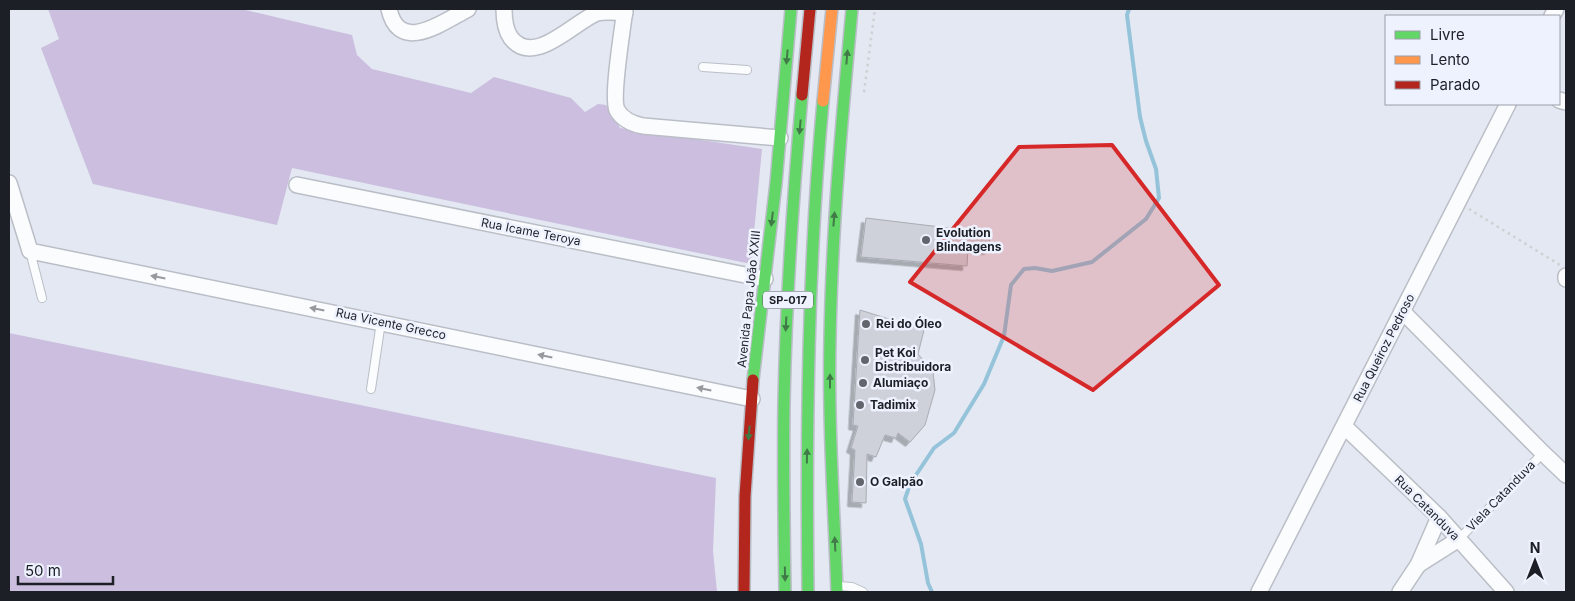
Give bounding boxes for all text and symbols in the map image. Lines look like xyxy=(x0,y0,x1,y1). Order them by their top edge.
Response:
legend xyxy=(1385,15,1560,105)
text: Livre xyxy=(1430,25,1465,44)
one-way arrow xyxy=(844,49,852,65)
one-way arrow xyxy=(782,50,790,66)
text: Lento xyxy=(1430,50,1470,69)
text: Parado xyxy=(1430,75,1480,94)
one-way arrow xyxy=(796,119,804,135)
one-way arrow xyxy=(831,210,839,226)
one-way arrow xyxy=(768,211,776,227)
street label: Rua Icame Teroya xyxy=(480,214,582,249)
place label: Evolution Blindagens xyxy=(936,225,1002,254)
street label: Avenida Papa João XXIII xyxy=(734,230,763,368)
marker: Evolution Blindagens xyxy=(920,234,932,246)
one-way arrow xyxy=(150,272,166,280)
street label: Rua Queiroz Pedroso xyxy=(1350,291,1417,404)
road number: SP-017 xyxy=(763,292,813,308)
one-way arrow xyxy=(309,304,325,312)
street label: Rua Vicente Grecco xyxy=(335,304,448,343)
one-way arrow xyxy=(782,316,790,332)
place label: Rei do Óleo xyxy=(876,316,942,331)
marker: Rei do Óleo xyxy=(860,318,872,330)
place label: Pet Koi Distribuidora xyxy=(875,345,951,374)
one-way arrow xyxy=(538,352,553,360)
marker: Pet Koi Distribuidora xyxy=(859,354,871,366)
one-way arrow xyxy=(826,373,834,389)
place label: Alumiaço xyxy=(873,375,928,390)
marker: Alumiaço xyxy=(857,377,869,389)
one-way arrow xyxy=(697,385,712,393)
place label: Tadimix xyxy=(870,397,916,412)
marker: Tadimix xyxy=(854,399,866,411)
one-way arrow xyxy=(745,425,753,441)
one-way arrow xyxy=(803,448,811,464)
street label: Viela Catanduva xyxy=(1463,457,1538,534)
street label: Rua Catanduva xyxy=(1392,472,1463,543)
place label: O Galpão xyxy=(870,474,923,489)
marker: O Galpão xyxy=(854,476,866,488)
one-way arrow xyxy=(830,535,838,551)
north arrow xyxy=(1510,536,1560,586)
text: N xyxy=(1530,539,1540,556)
scale bar xyxy=(18,554,112,586)
text: 50 m xyxy=(25,561,61,580)
one-way arrow xyxy=(781,566,789,582)

